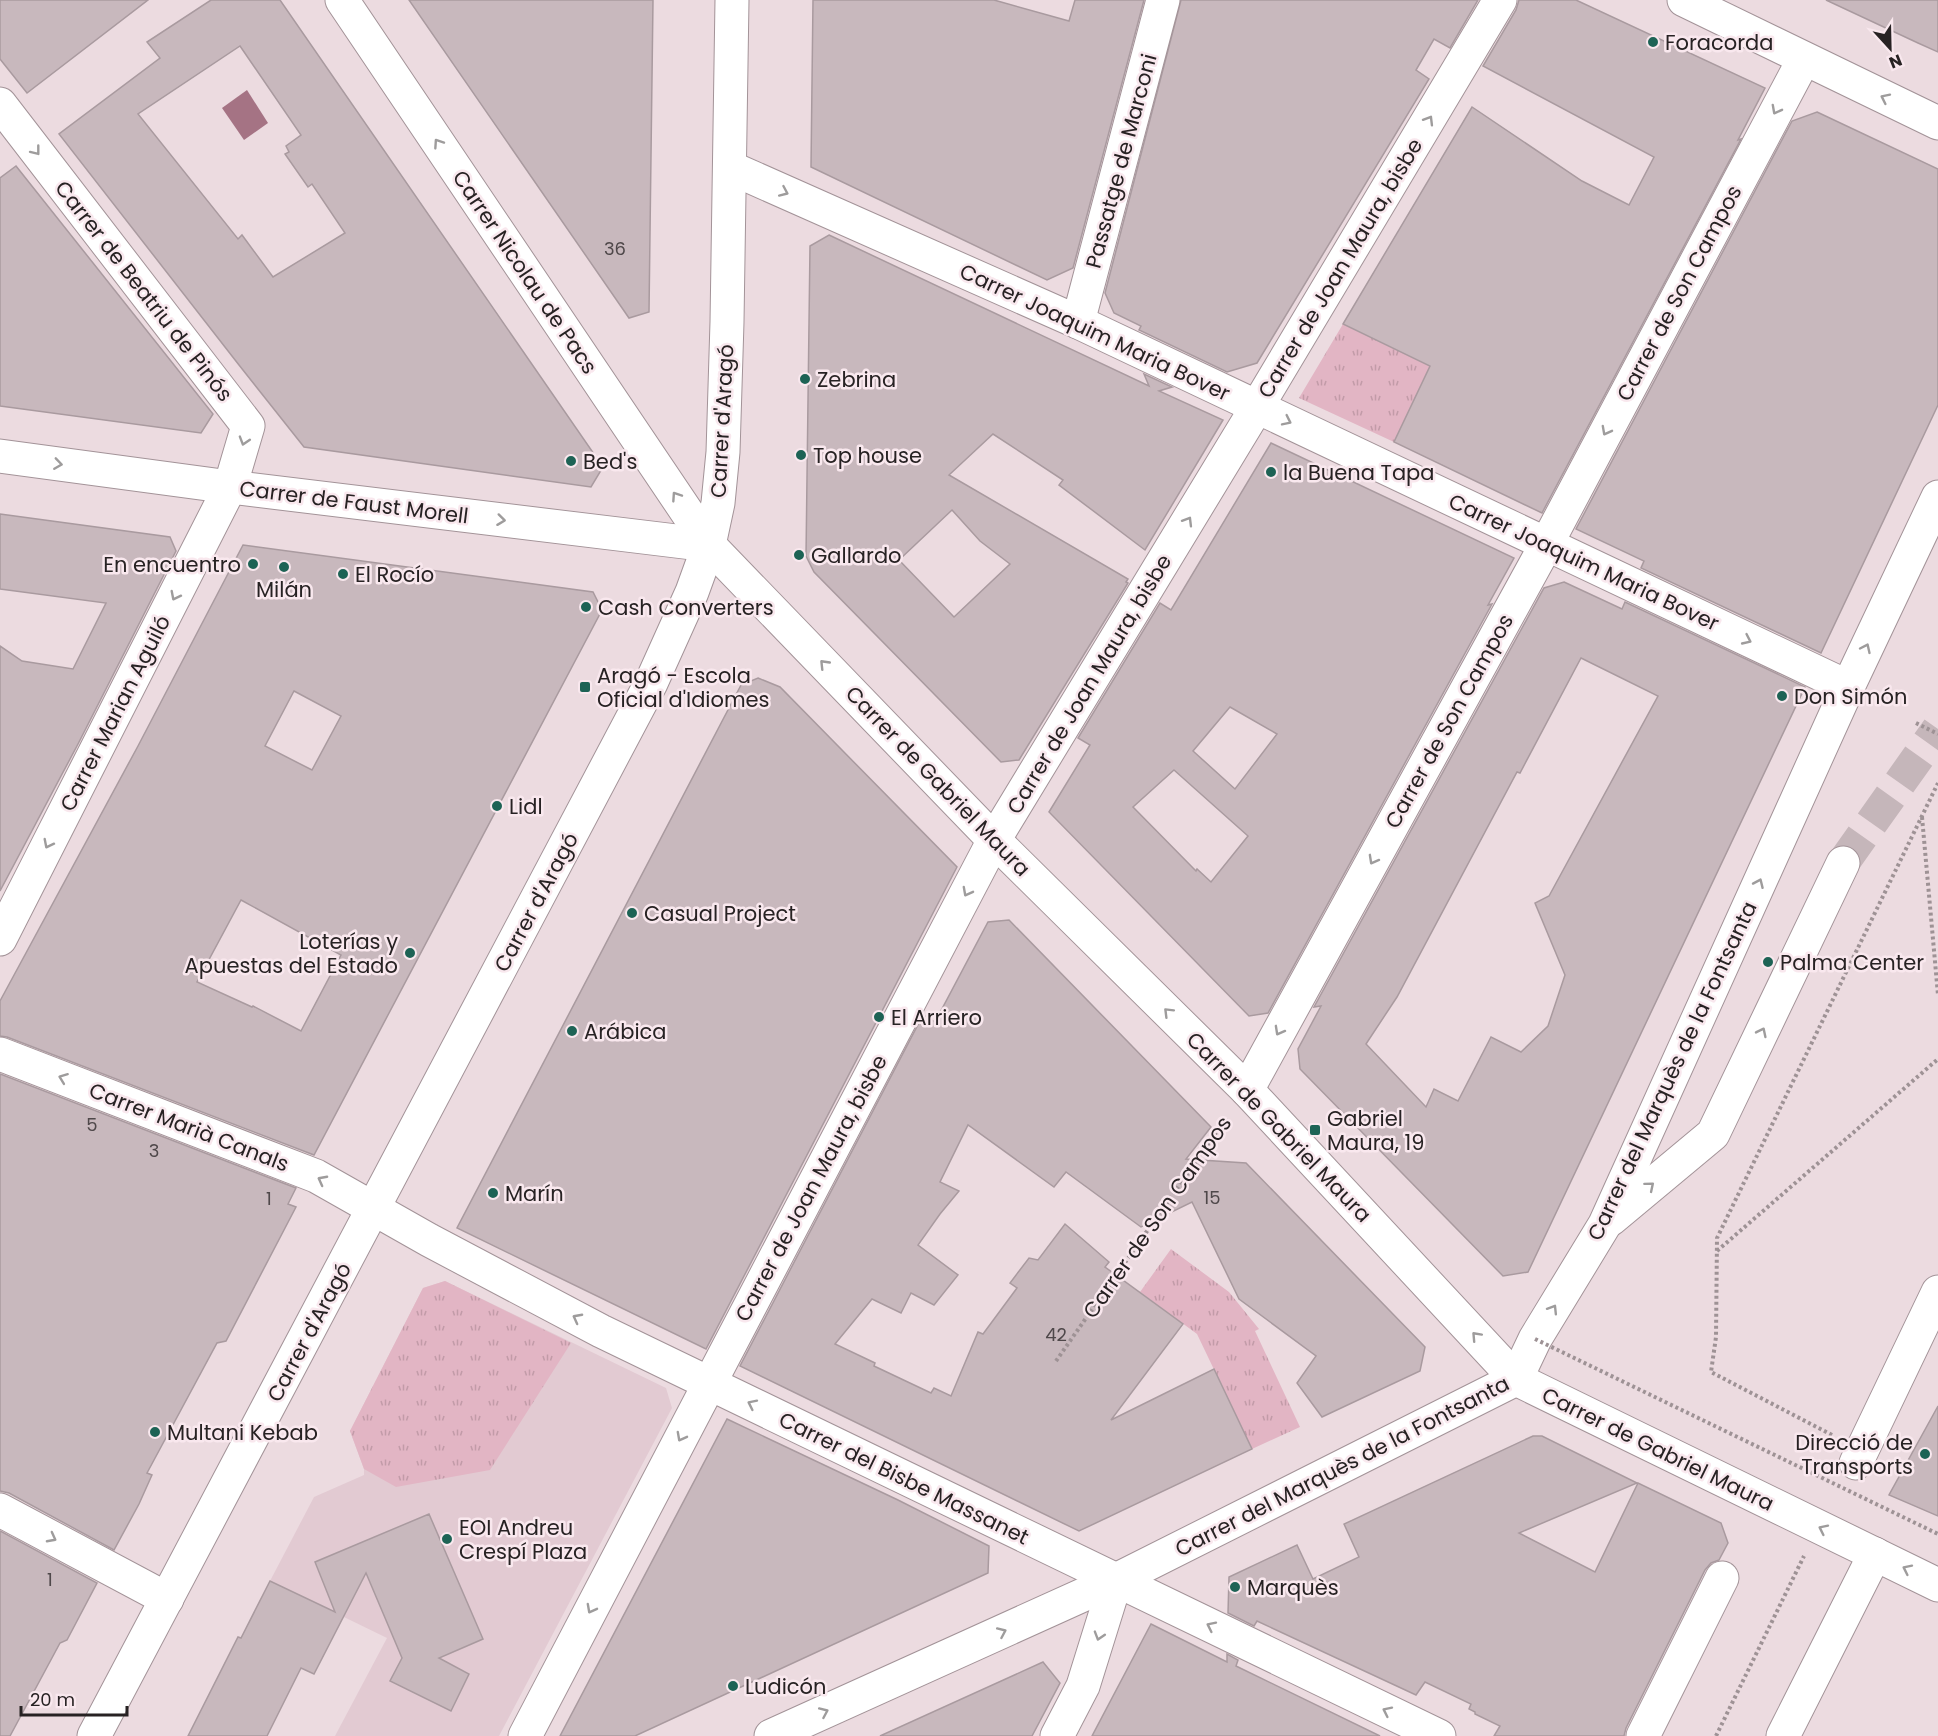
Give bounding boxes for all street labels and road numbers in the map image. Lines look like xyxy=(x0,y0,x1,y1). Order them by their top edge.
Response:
street label: Passatge de Marconi xyxy=(1078,51,1164,271)
street label: Carrer de Joan Maura, bisbe xyxy=(1251,133,1429,403)
street label: Carrer Nicolau de Pacs xyxy=(446,164,604,380)
street label: Carrer de Beatriu de Pinós xyxy=(48,174,240,408)
street label: Carrer de Son Campos xyxy=(1610,180,1748,406)
street label: Carrer Joaquim Maria Bover xyxy=(955,256,1235,408)
street label: Carrer d'Aragó xyxy=(703,343,741,499)
street label: Carrer de Faust Morell xyxy=(238,474,470,530)
street label: Carrer Joaquim Maria Bover xyxy=(1444,486,1724,638)
street label: Carrer de Joan Maura, bisbe xyxy=(1000,549,1178,819)
street label: Carrer de Son Campos xyxy=(1378,609,1520,833)
street label: Carrer Marian Aguiló xyxy=(53,610,177,816)
street label: Carrer de Gabriel Maura xyxy=(839,679,1037,883)
street label: Carrer d'Aragó xyxy=(487,827,585,977)
street label: Carrer del Marquès de la Fontsanta xyxy=(1580,897,1764,1245)
street label: Carrer de Gabriel Maura xyxy=(1180,1025,1378,1229)
street label: Carrer de Joan Maura, bisbe xyxy=(728,1050,894,1326)
street label: Carrer Marià Canals xyxy=(85,1076,293,1178)
street label: Carrer de Son Campos xyxy=(1076,1110,1238,1324)
street label: Carrer d'Aragó xyxy=(260,1257,358,1407)
street label: Carrer del Marquès de la Fontsanta xyxy=(1170,1369,1514,1563)
street label: Carrer de Gabriel Maura xyxy=(1537,1380,1779,1518)
street label: Carrer del Bisbe Massanet xyxy=(774,1405,1034,1551)

